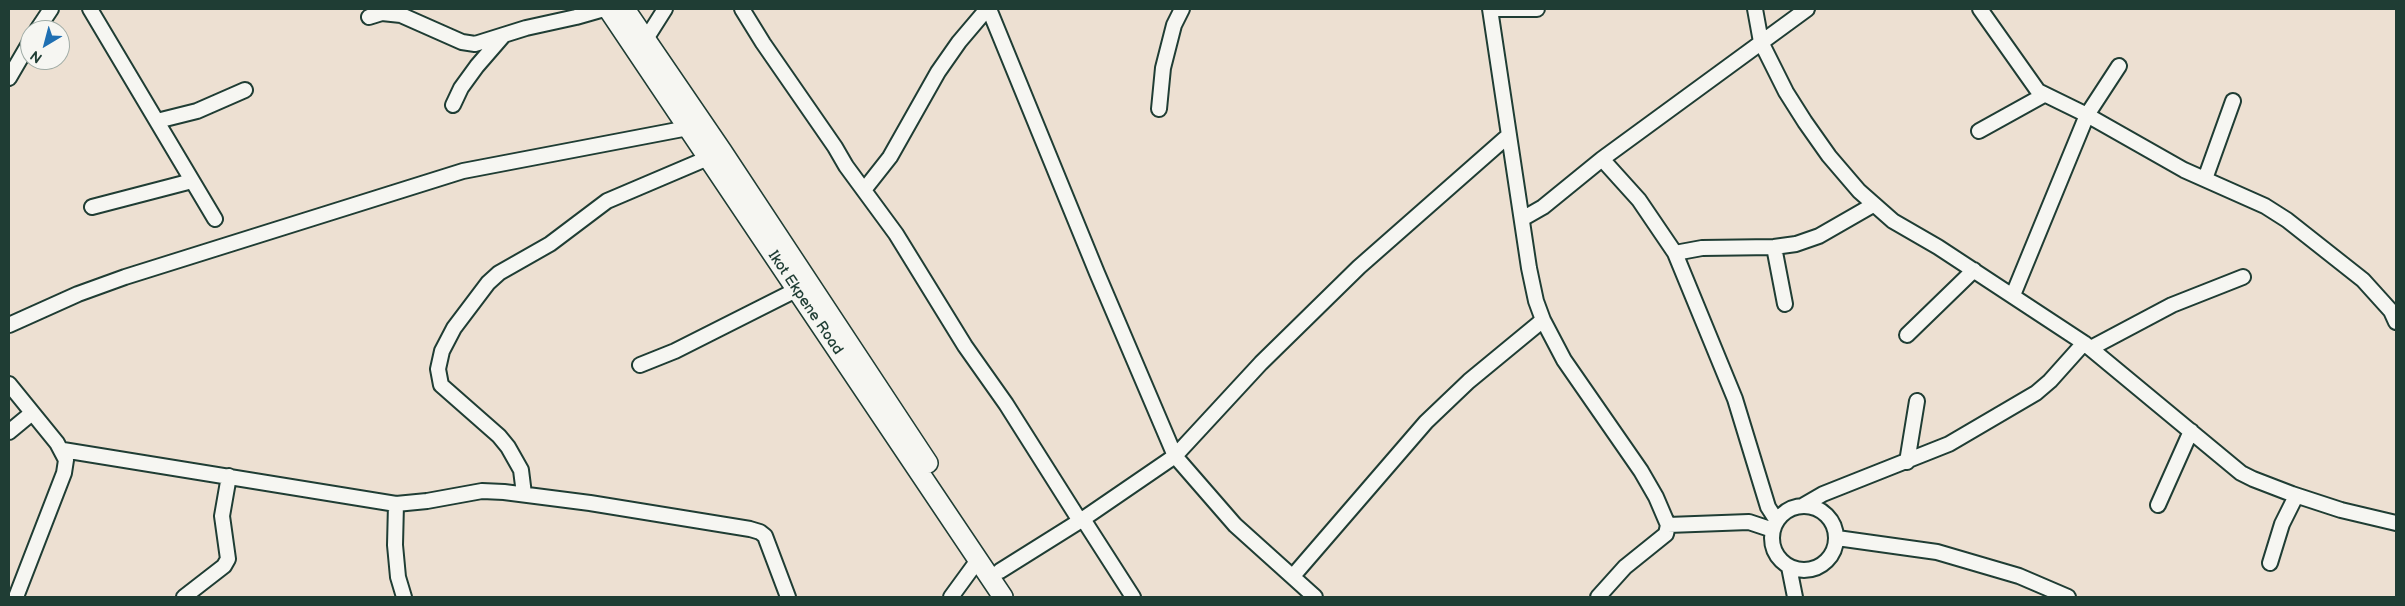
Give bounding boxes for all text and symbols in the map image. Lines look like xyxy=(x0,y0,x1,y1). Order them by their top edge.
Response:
north arrow xyxy=(20,20,70,70)
text: N xyxy=(27,47,46,67)
street label: Ikot Ekpene Road xyxy=(764,248,846,358)

